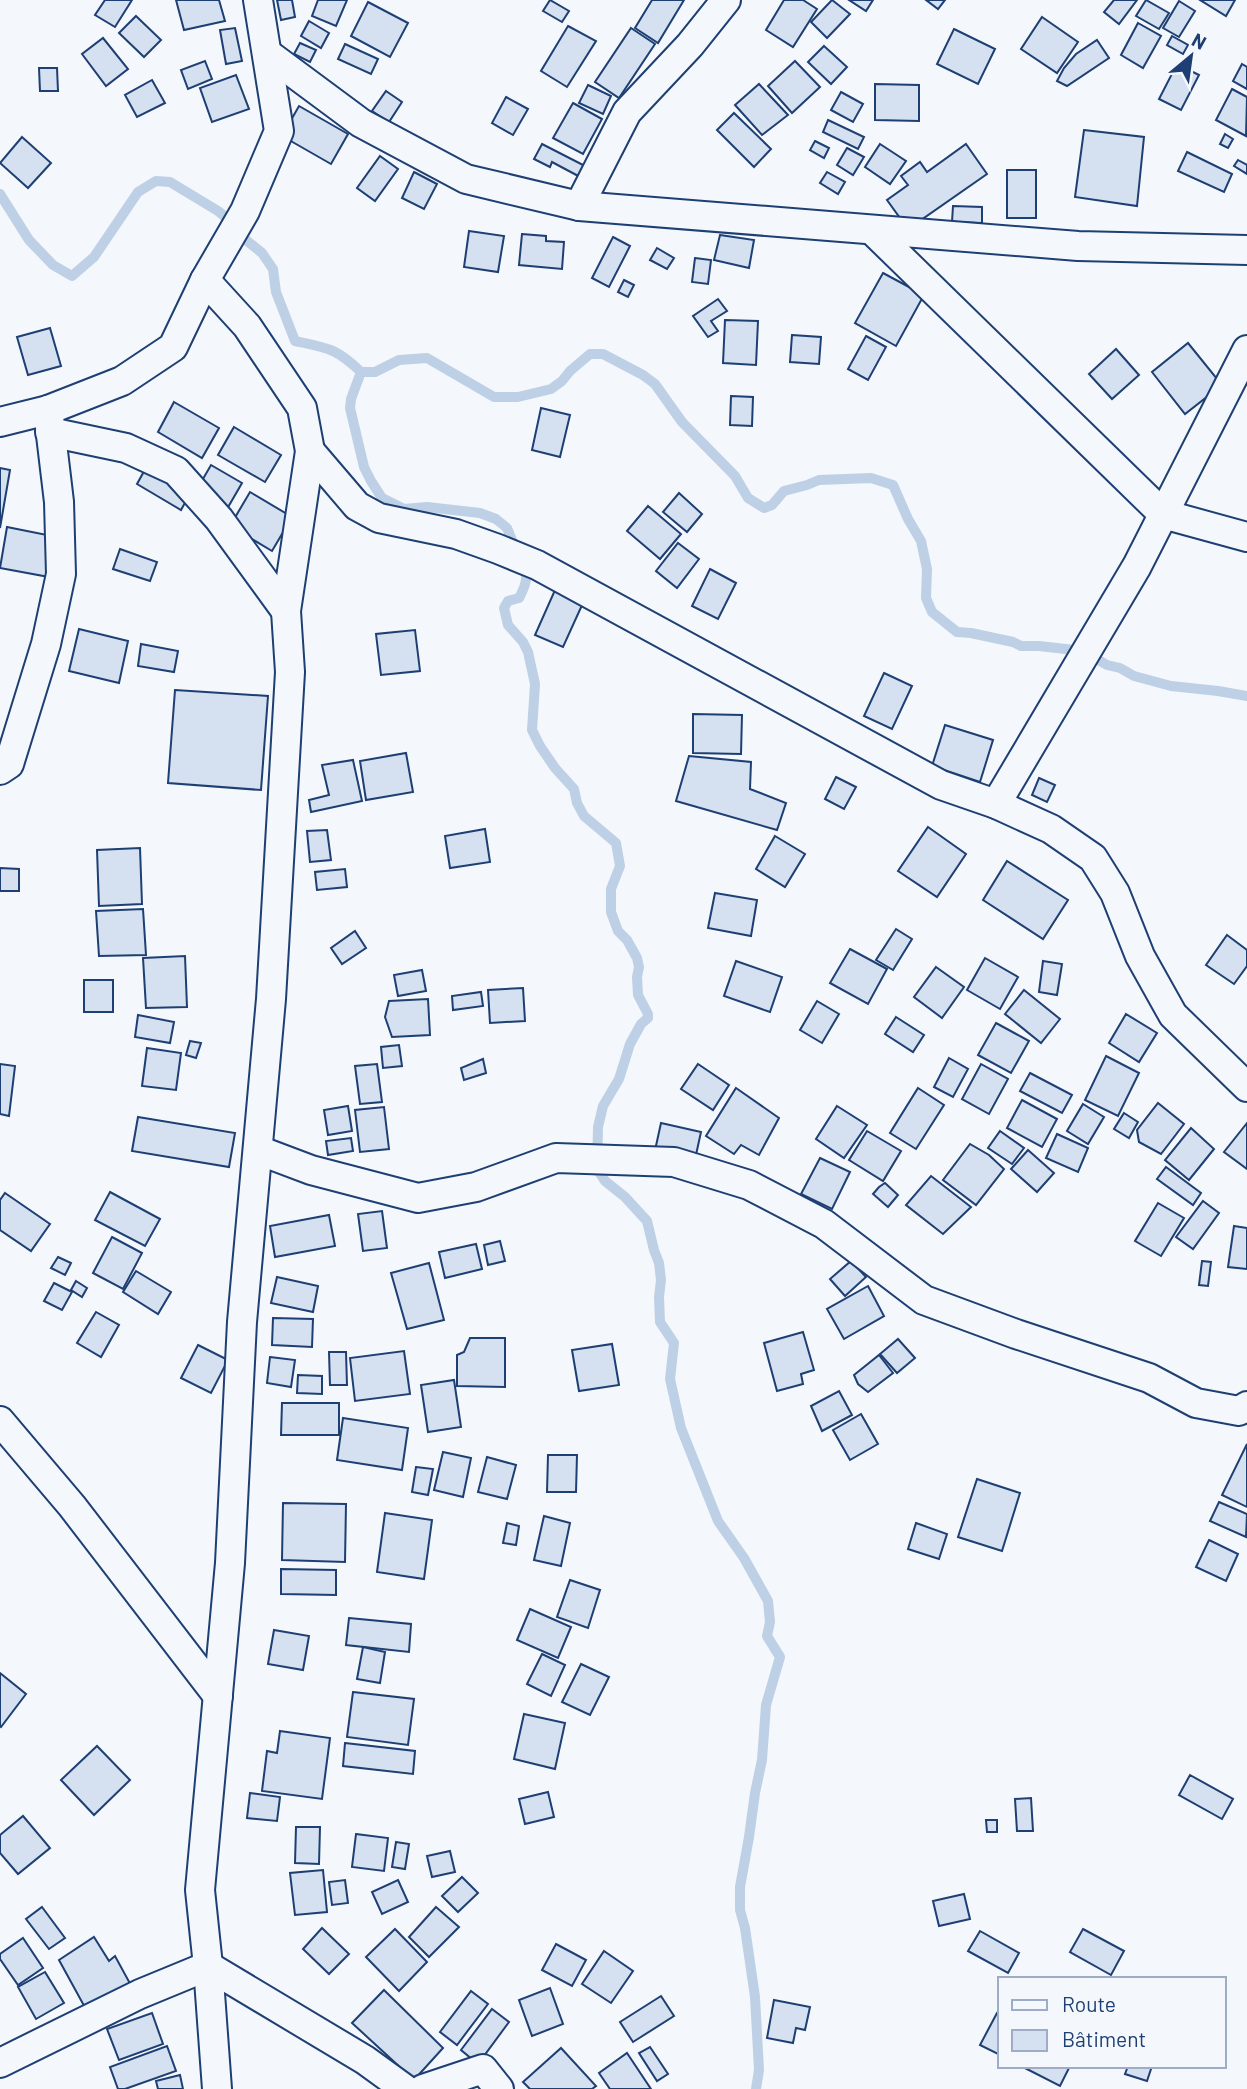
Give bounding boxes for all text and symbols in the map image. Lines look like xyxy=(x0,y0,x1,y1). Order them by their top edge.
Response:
north arrow xyxy=(1156,21,1226,91)
text: N xyxy=(1188,28,1211,54)
legend xyxy=(998,1977,1226,2068)
text: Route xyxy=(1062,1991,1116,2016)
text: Bâtiment xyxy=(1062,2026,1146,2051)

